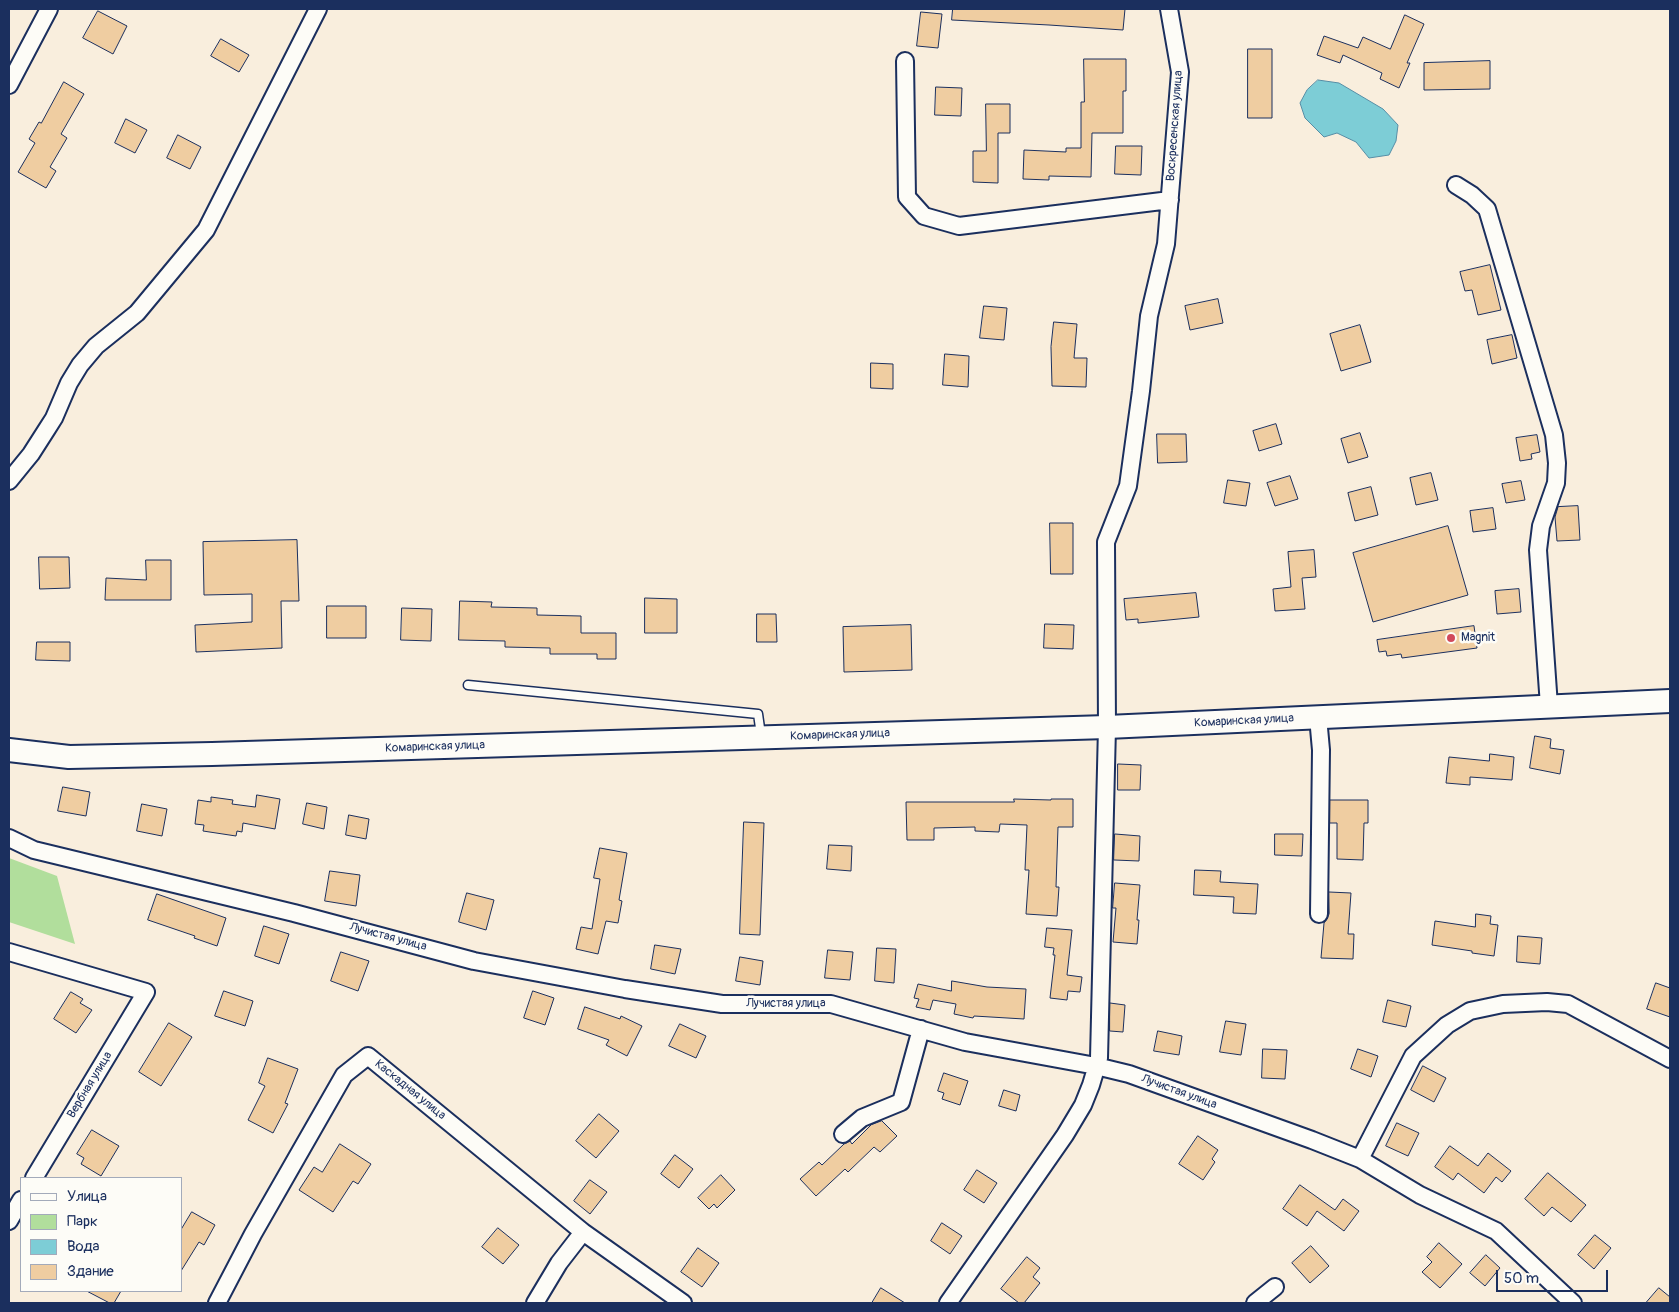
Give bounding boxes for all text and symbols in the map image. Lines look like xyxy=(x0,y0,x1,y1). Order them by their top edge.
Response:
street label: Воскресенская улица xyxy=(1164,70,1186,182)
place label: Magnit xyxy=(1461,631,1495,645)
marker: Magnit xyxy=(1445,632,1457,644)
street label: Комаринская улица xyxy=(1194,711,1294,731)
street label: Комаринская улица xyxy=(790,726,890,744)
street label: Комаринская улица xyxy=(385,738,485,756)
street label: Лучистая улица xyxy=(348,920,428,954)
street label: Лучистая улица xyxy=(746,997,826,1011)
street label: Вербная улица xyxy=(65,1049,115,1121)
street label: Каскадная улица xyxy=(372,1057,448,1123)
street label: Лучистая улица xyxy=(1139,1072,1219,1112)
legend xyxy=(20,1177,182,1292)
text: Улица xyxy=(67,1187,107,1206)
text: Парк xyxy=(67,1212,98,1231)
text: Вода xyxy=(67,1237,100,1256)
scale bar xyxy=(1499,1260,1612,1292)
text: Здание xyxy=(67,1262,114,1281)
text: 50 m xyxy=(1504,1269,1539,1288)

